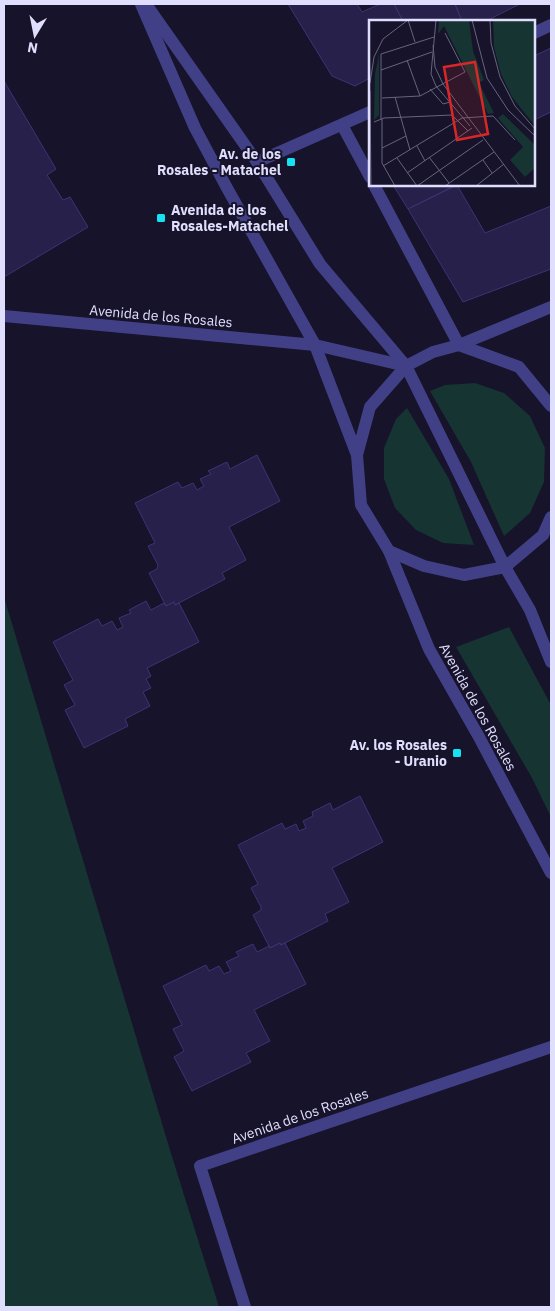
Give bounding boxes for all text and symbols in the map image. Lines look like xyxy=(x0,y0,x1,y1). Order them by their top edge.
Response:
north arrow xyxy=(10,10,60,60)
inset map xyxy=(369,20,535,186)
text: N xyxy=(26,38,39,58)
place label: Av. de los Rosales - Matachel xyxy=(157,145,281,179)
marker: Av. de los Rosales - Matachel xyxy=(285,156,297,168)
place label: Avenida de los Rosales-Matachel xyxy=(171,201,288,235)
marker: Avenida de los Rosales-Matachel xyxy=(155,212,167,224)
street label: Avenida de los Rosales xyxy=(89,301,233,331)
street label: Avenida de los Rosales xyxy=(435,640,521,774)
place label: Av. los Rosales - Uranio xyxy=(350,736,447,770)
marker: Av. los Rosales - Uranio xyxy=(451,747,463,759)
street label: Avenida de los Rosales xyxy=(229,1084,371,1148)

